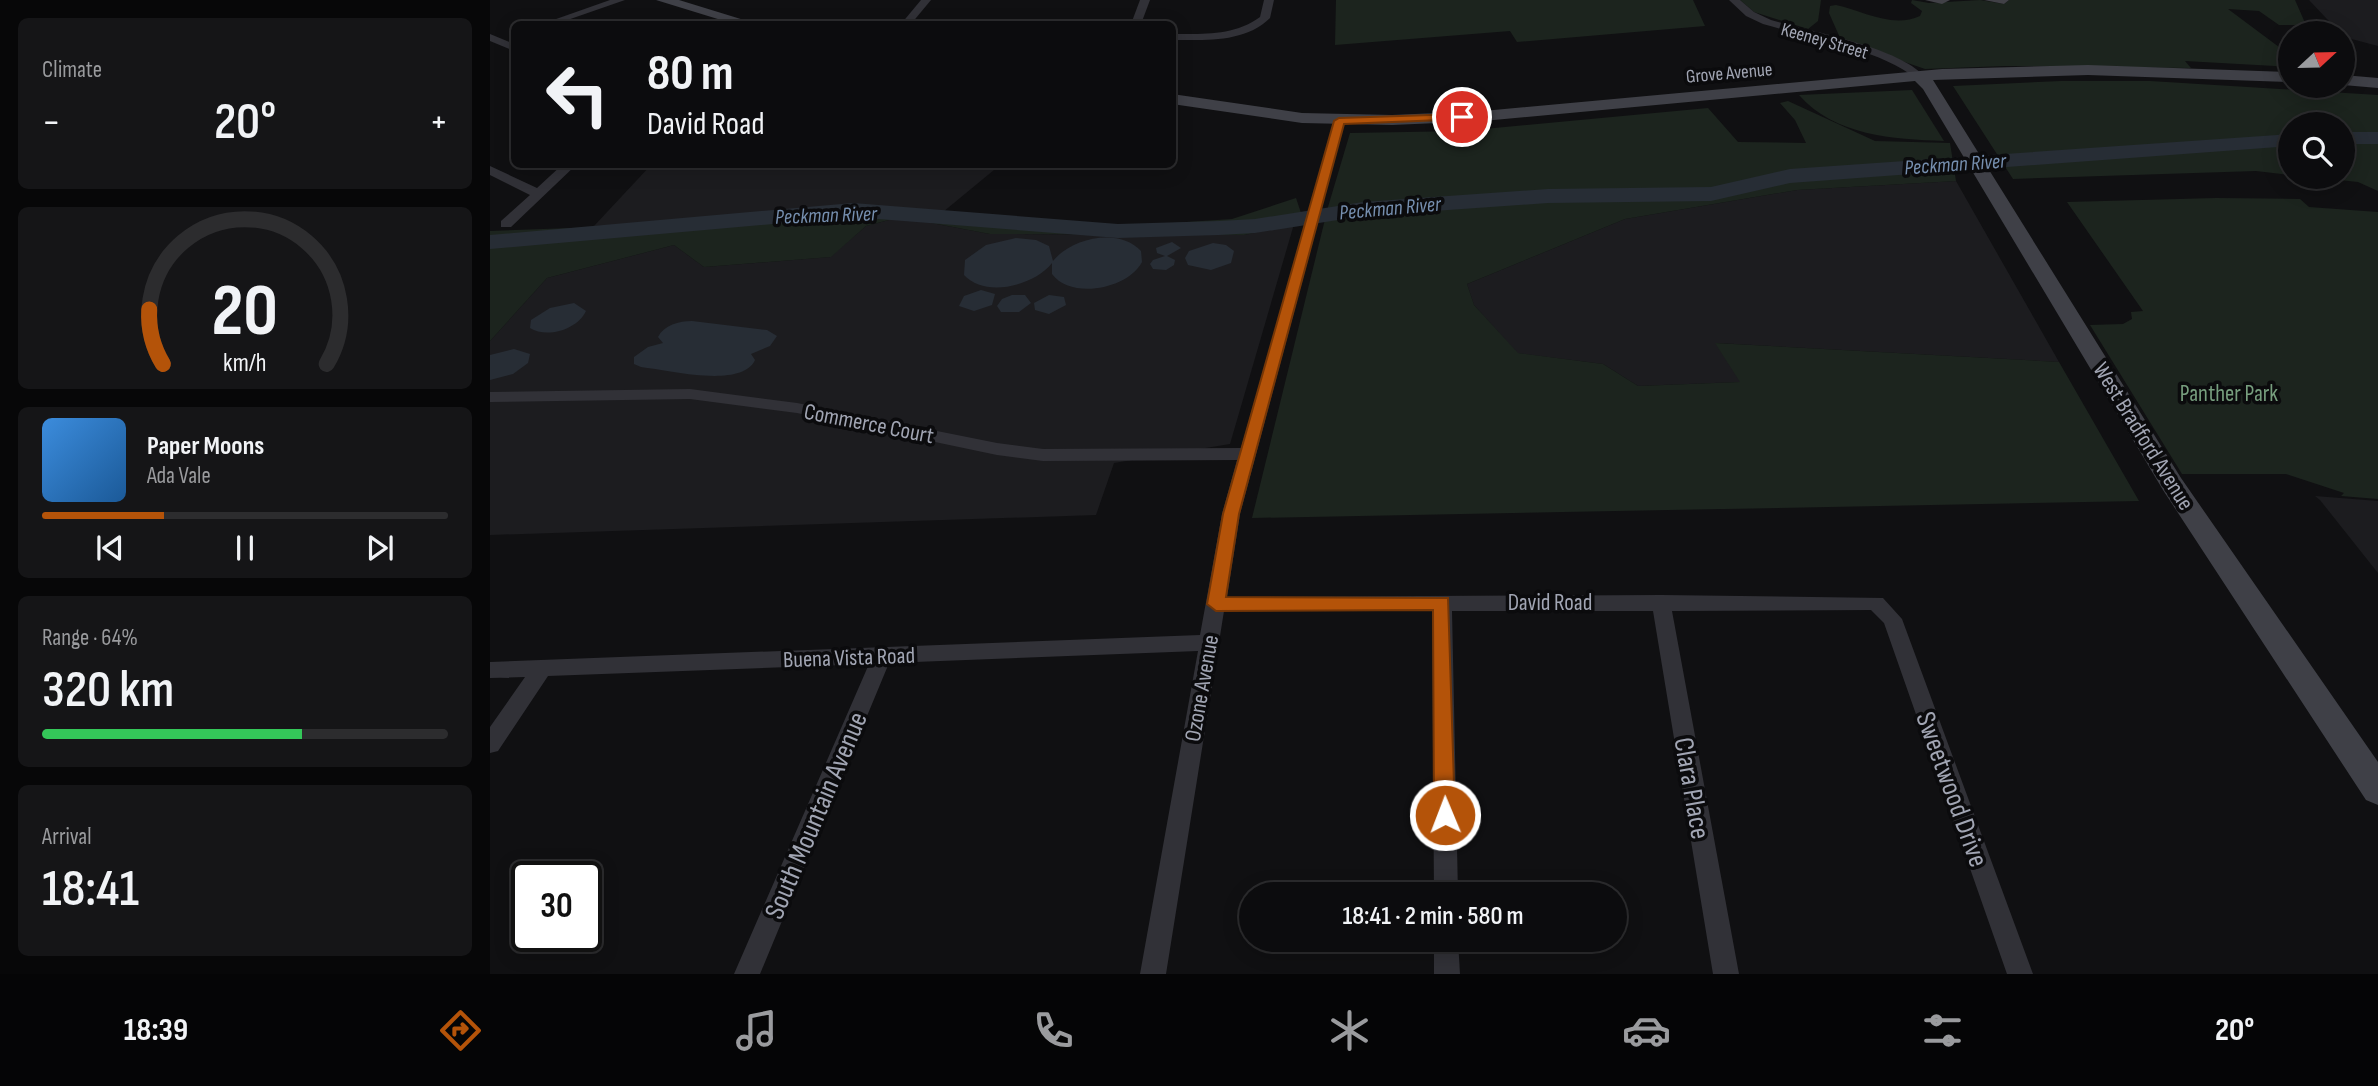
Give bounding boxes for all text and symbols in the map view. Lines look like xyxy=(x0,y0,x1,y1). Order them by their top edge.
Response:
street label: Keeney Street xyxy=(1778,18,1871,65)
north arrow xyxy=(2278,21,2356,98)
map controls xyxy=(2278,21,2355,189)
text: 80 m xyxy=(647,45,734,104)
icon: left xyxy=(532,49,623,140)
text: Climate xyxy=(42,56,102,84)
street label: Grove Avenue xyxy=(1685,58,1773,89)
pin xyxy=(1432,87,1492,147)
text: 20° xyxy=(214,91,276,154)
icon: arrive xyxy=(1443,98,1481,136)
text: − xyxy=(42,100,61,145)
text: + xyxy=(429,100,448,145)
text: David Road xyxy=(647,105,765,144)
button: search xyxy=(2278,112,2355,189)
water label: Peckman River xyxy=(1903,148,2008,181)
water label: Peckman River xyxy=(1338,192,1443,225)
water label: Peckman River xyxy=(775,201,878,230)
text: 20 xyxy=(212,268,278,356)
text: km/h xyxy=(223,348,267,379)
street label: West Bradford Avenue xyxy=(2086,357,2200,516)
park label: Panther Park xyxy=(2180,380,2278,408)
street label: Commerce Court xyxy=(802,398,936,450)
text: Paper Moons xyxy=(147,431,264,462)
text: Ada Vale xyxy=(147,462,211,490)
icon: previous xyxy=(91,529,129,567)
icon: pause xyxy=(226,529,264,567)
icon: next xyxy=(361,529,399,567)
street label: David Road xyxy=(1508,589,1592,617)
text: Range · 64% xyxy=(42,624,138,652)
street label: Ozone Avenue xyxy=(1179,633,1225,744)
street label: Buena Vista Road xyxy=(783,642,916,674)
text: 320 km xyxy=(42,659,174,722)
street label: South Mountain Avenue xyxy=(758,707,875,924)
street label: Sweetwood Drive xyxy=(1908,708,1995,871)
street label: Clara Place xyxy=(1666,735,1717,842)
position arrow xyxy=(1408,778,1482,852)
text: Arrival xyxy=(42,823,91,851)
text: 18:41 xyxy=(42,858,139,921)
speed limit sign: 30 xyxy=(511,861,602,952)
text: 18:41 · 2 min · 580 m xyxy=(1342,901,1524,932)
icon: directions xyxy=(436,1006,485,1055)
icon: music xyxy=(732,1006,781,1055)
icon: phone xyxy=(1029,1006,1078,1055)
icon: climate xyxy=(1325,1006,1374,1055)
icon: car xyxy=(1622,1006,1671,1055)
icon: filters xyxy=(1918,1006,1967,1055)
text: 18:39 xyxy=(124,1011,188,1050)
text: 20° xyxy=(2215,1011,2254,1050)

